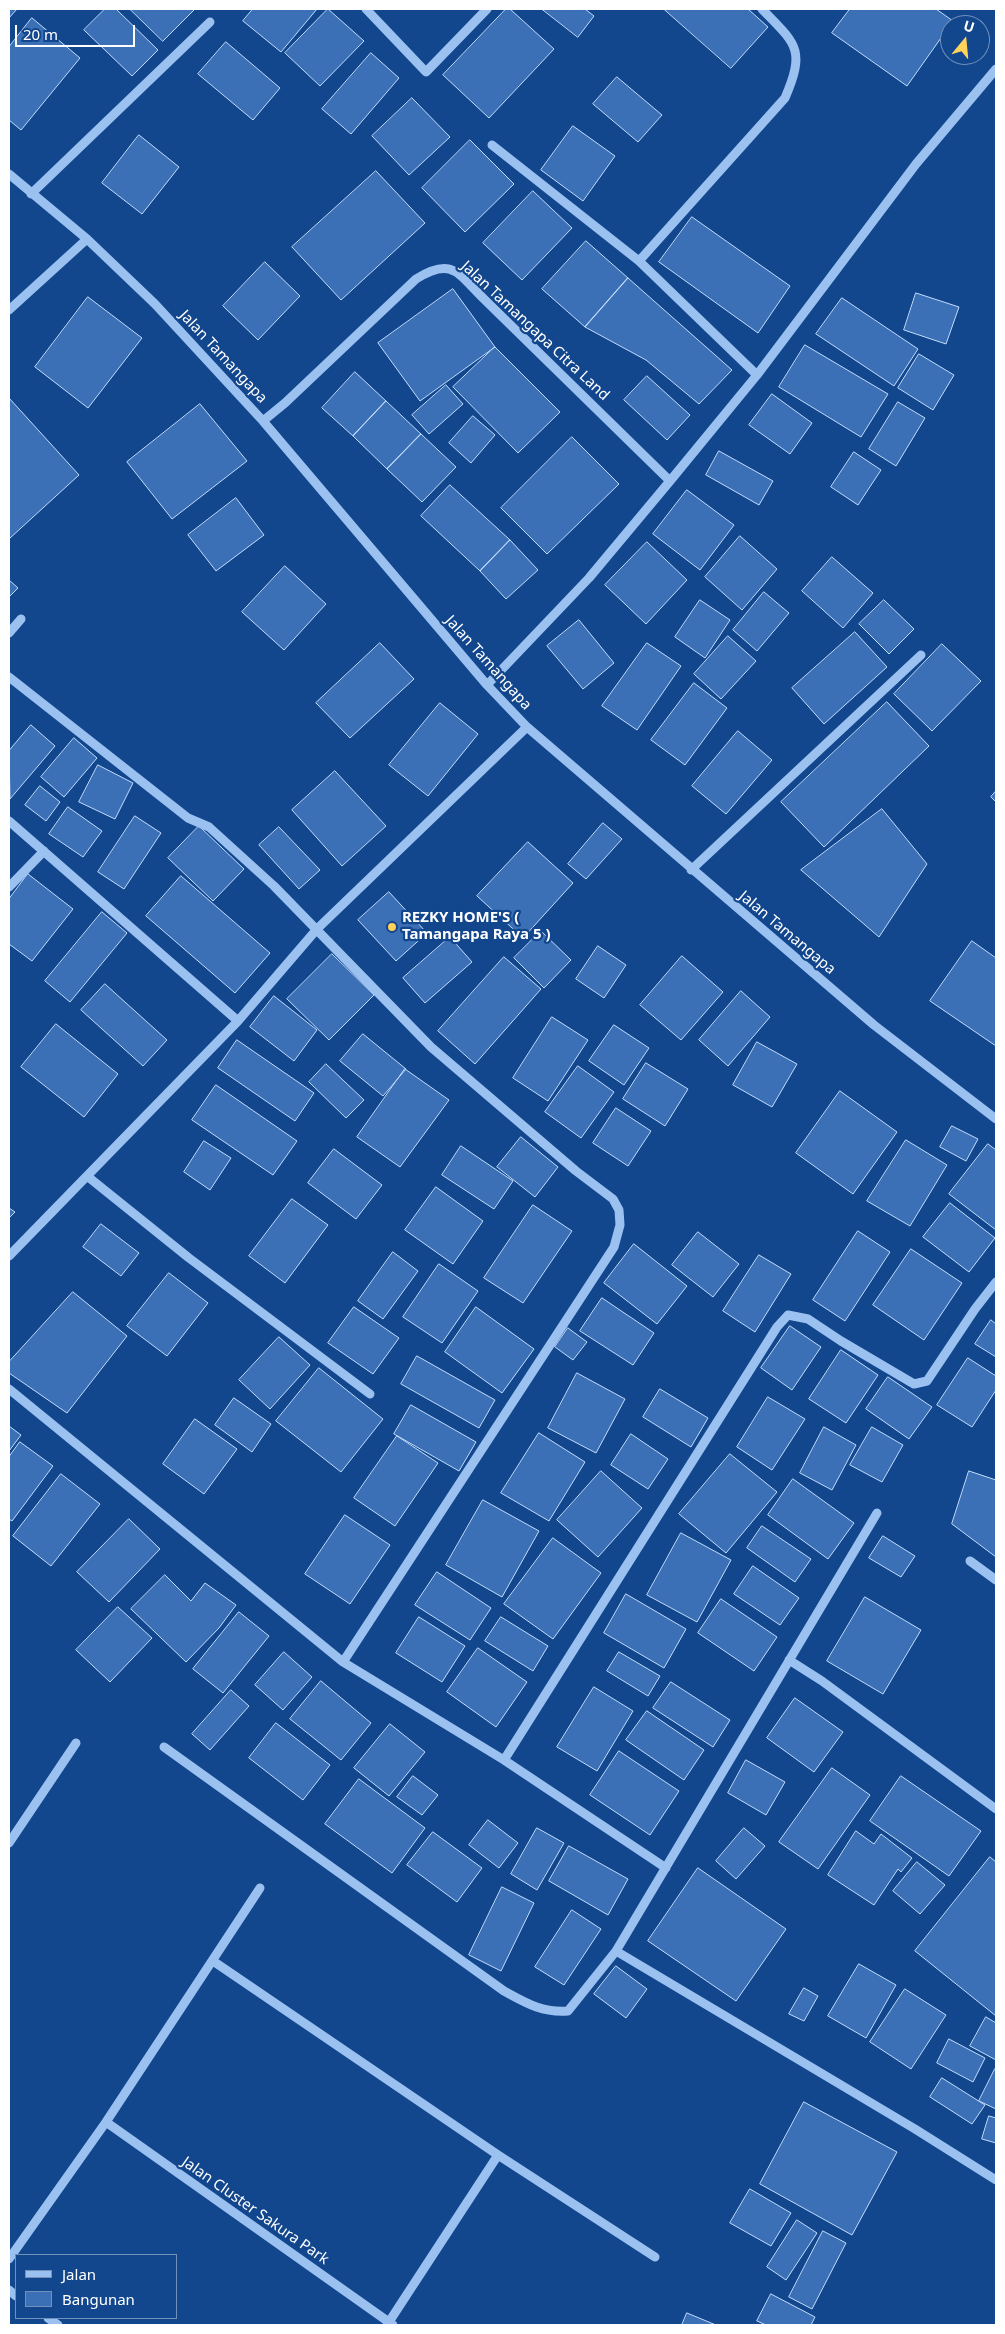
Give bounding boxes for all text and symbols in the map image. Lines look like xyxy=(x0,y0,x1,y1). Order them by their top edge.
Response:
scale bar xyxy=(18,15,138,47)
north arrow xyxy=(940,15,990,65)
text: U xyxy=(961,16,977,37)
text: 20 m xyxy=(23,24,58,44)
street label: Jalan Tamangapa Citra Land xyxy=(457,258,613,404)
street label: Jalan Tamangapa xyxy=(175,307,271,407)
street label: Jalan Tamangapa xyxy=(441,612,535,714)
street label: Jalan Tamangapa xyxy=(735,887,839,979)
place label: REZKY HOME'S ( Tamangapa Raya 5 ) xyxy=(402,909,550,944)
marker: REZKY HOME'S ( Tamangapa Raya 5 ) xyxy=(386,921,398,933)
street label: Jalan Cluster Sakura Park xyxy=(178,2153,332,2269)
legend xyxy=(15,2254,178,2319)
text: Jalan xyxy=(62,2264,96,2284)
text: Bangunan xyxy=(62,2289,135,2309)

